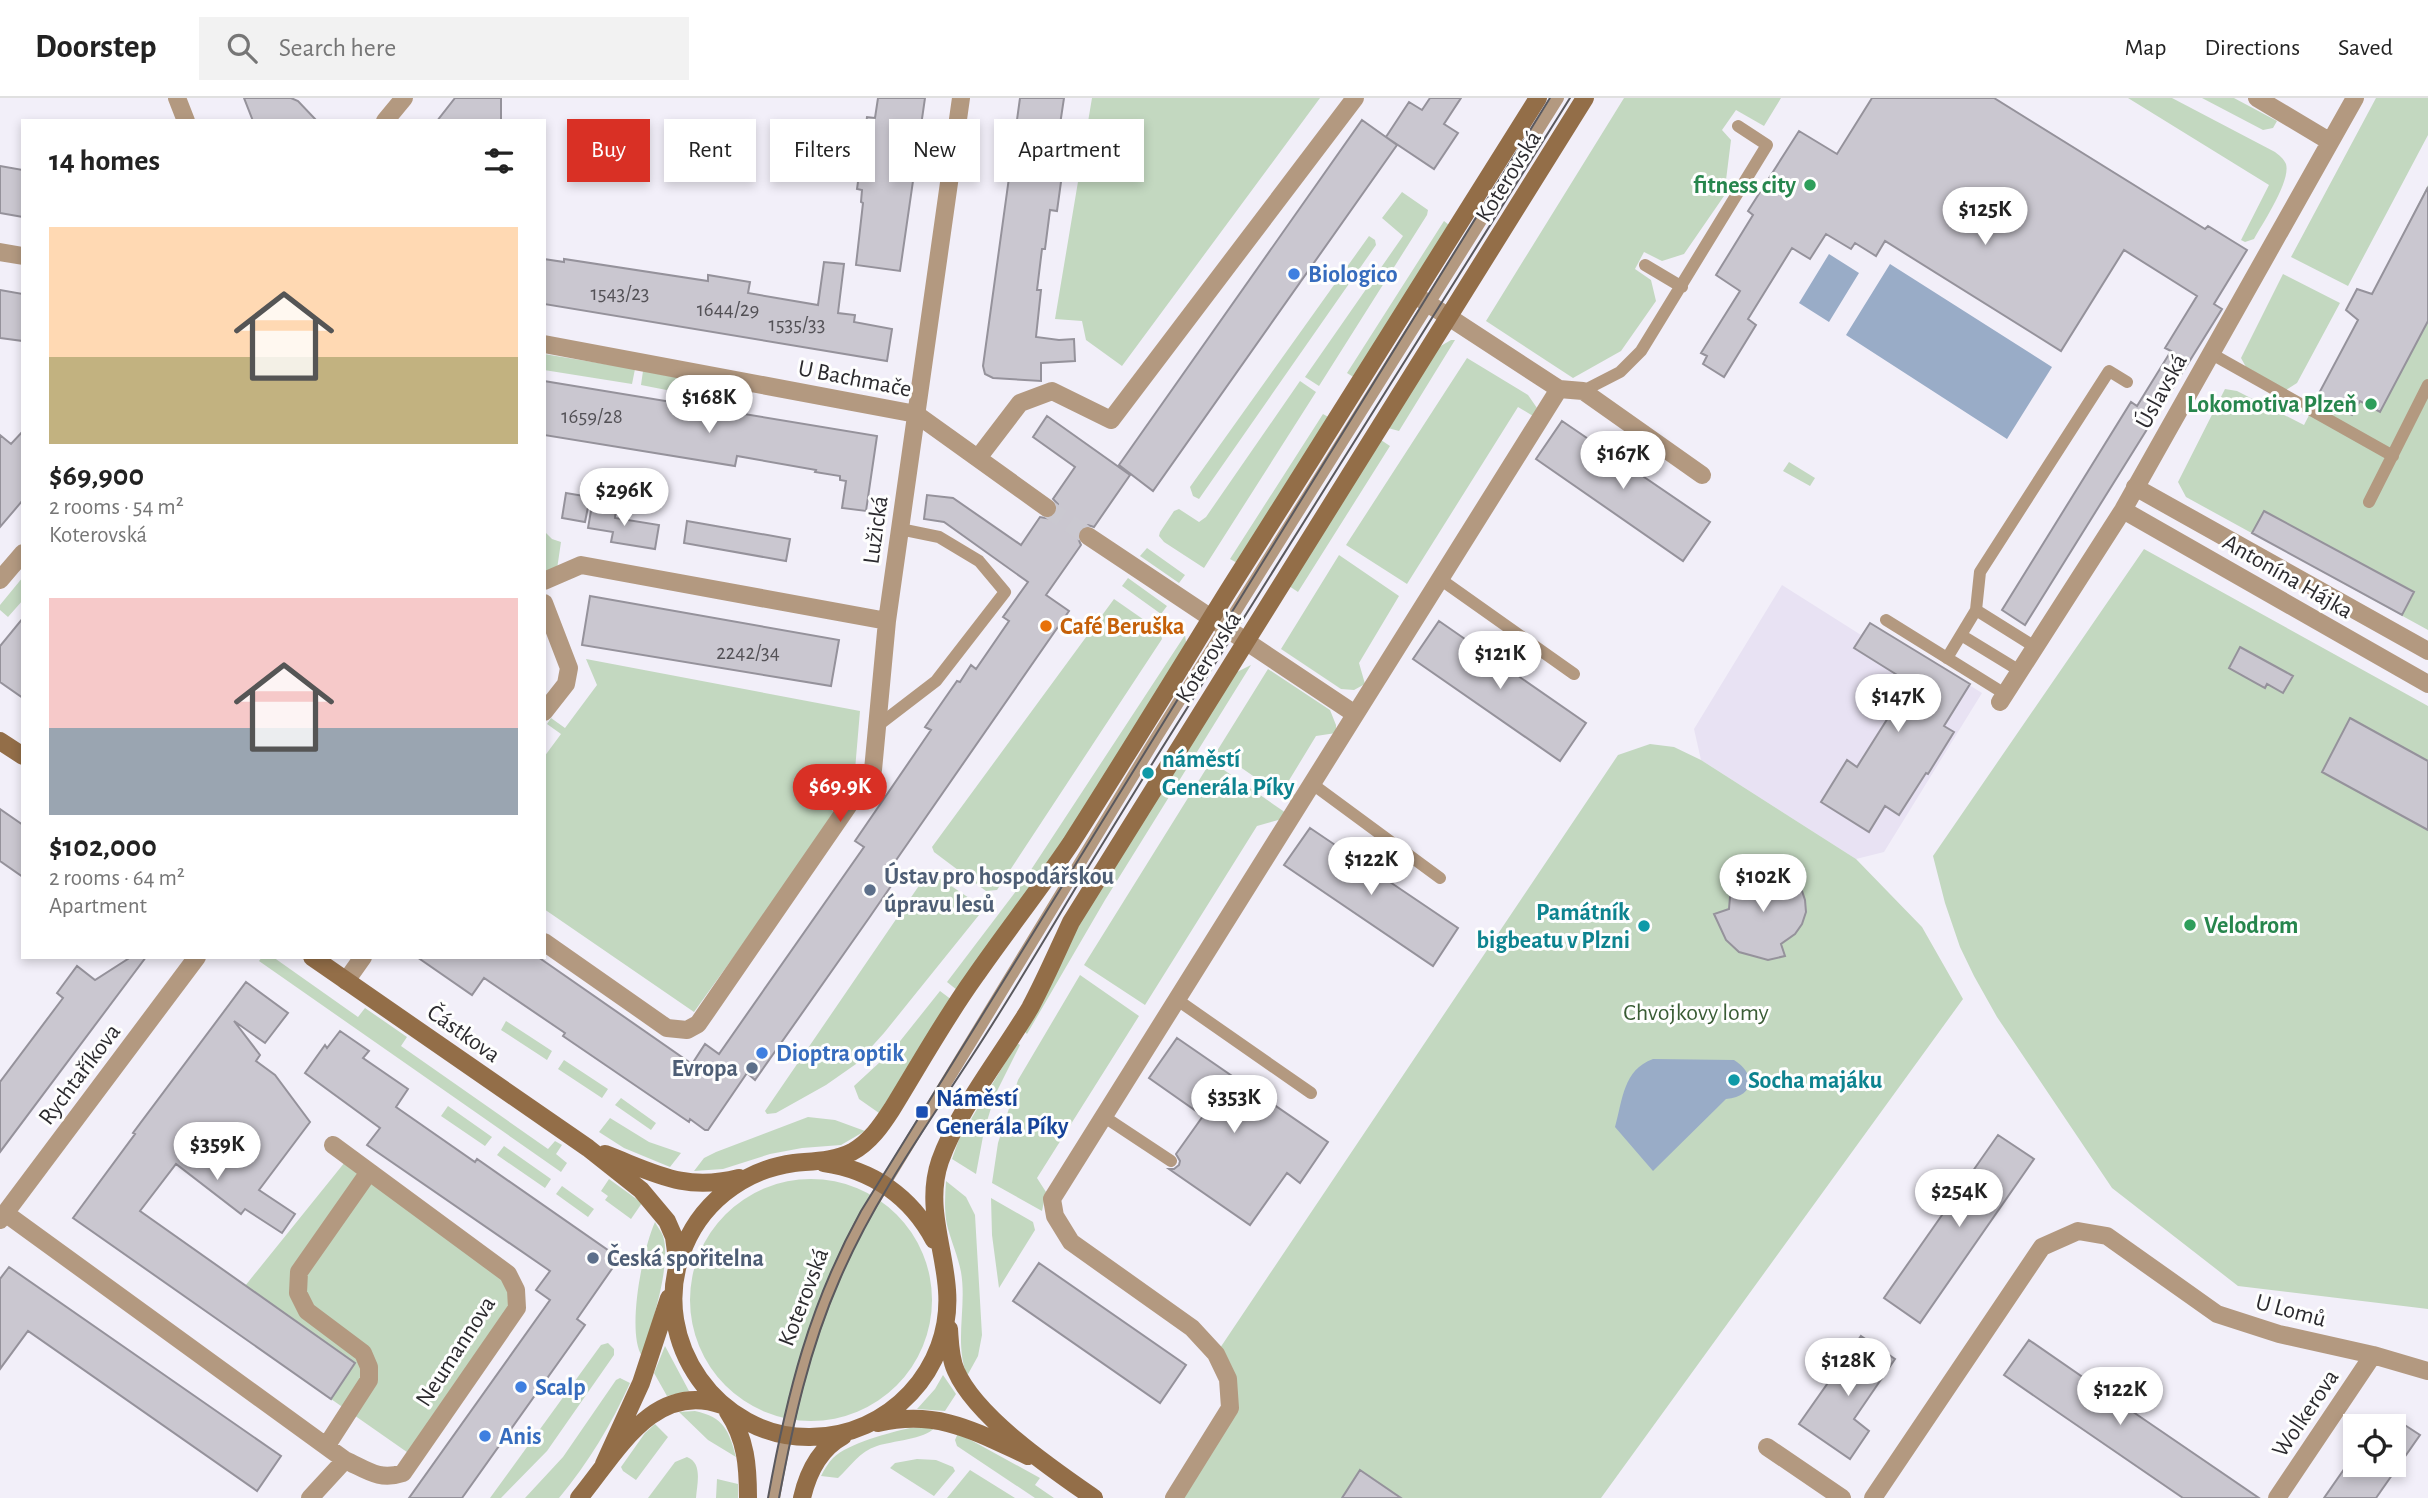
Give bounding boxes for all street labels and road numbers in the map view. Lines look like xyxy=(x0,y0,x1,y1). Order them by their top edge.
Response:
street label: Koterovská xyxy=(1472,127,1546,226)
street label: Úslavská xyxy=(2130,349,2192,433)
street label: U Bachmače xyxy=(796,356,914,402)
street label: Lužická xyxy=(859,494,893,566)
street label: Antonína Hájka xyxy=(2219,530,2356,624)
street label: Koterovská xyxy=(1172,608,1246,707)
street label: Částkova xyxy=(423,999,505,1067)
street label: Rychtaříkova xyxy=(34,1020,125,1130)
street label: Koterovská xyxy=(774,1245,834,1350)
street label: U Lomů xyxy=(2253,1290,2328,1332)
street label: Neumannova xyxy=(412,1292,500,1411)
street label: Wolkerova xyxy=(2268,1366,2344,1462)

